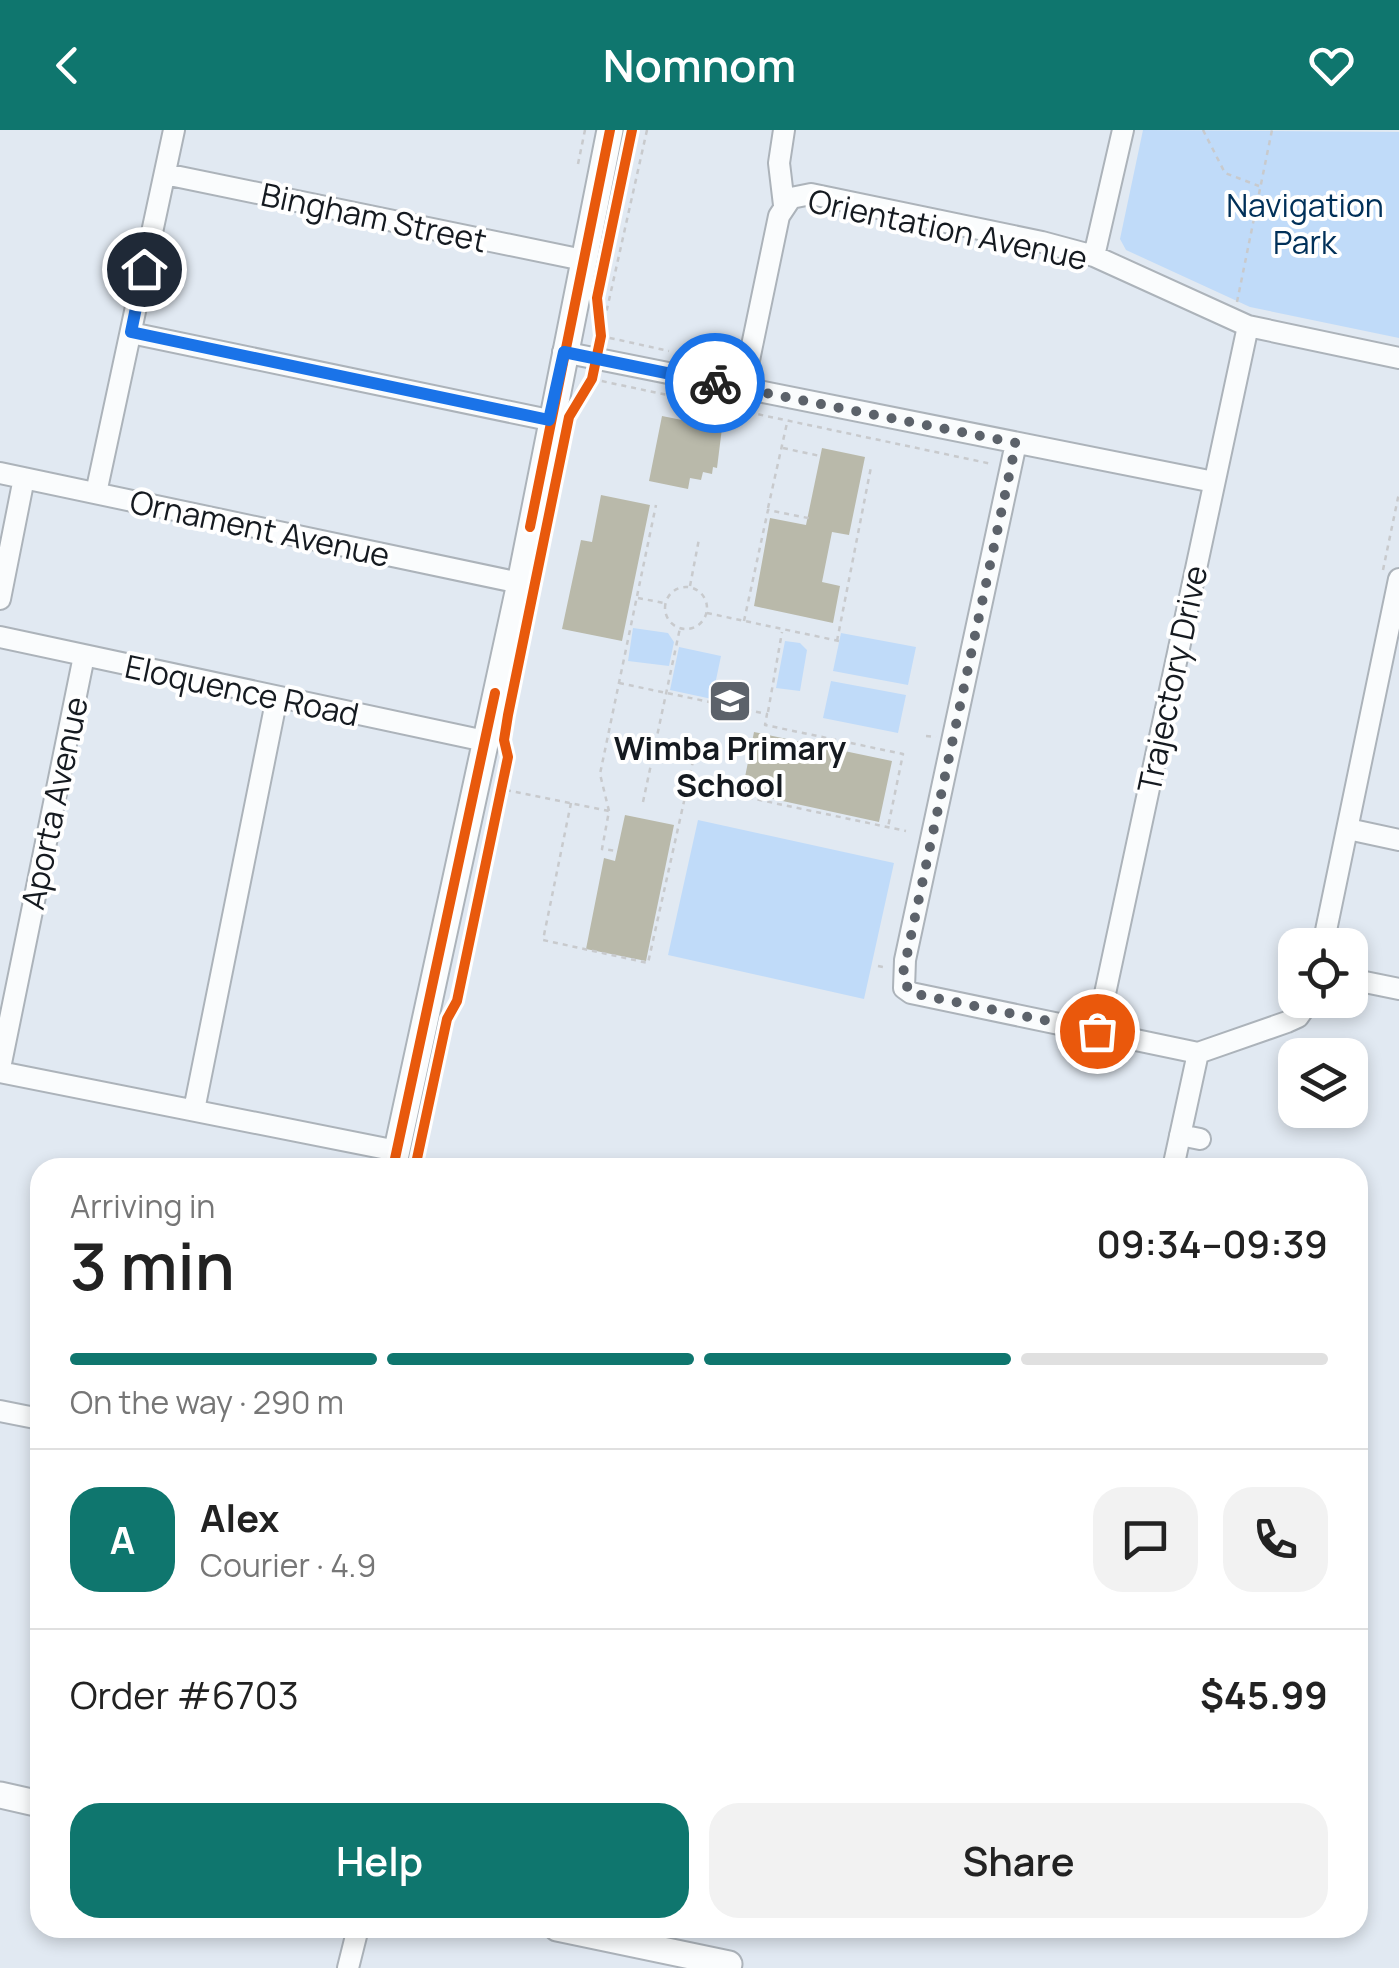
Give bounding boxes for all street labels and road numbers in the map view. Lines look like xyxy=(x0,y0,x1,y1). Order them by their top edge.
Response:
street label: Bingham Street xyxy=(257,172,491,262)
street label: Orientation Avenue xyxy=(804,178,1092,280)
street label: Ornament Avenue xyxy=(126,479,394,577)
street label: Trajectory Drive xyxy=(1126,561,1218,797)
street label: Eloquence Road xyxy=(121,644,363,736)
street label: Aporta Avenue xyxy=(10,693,98,913)

